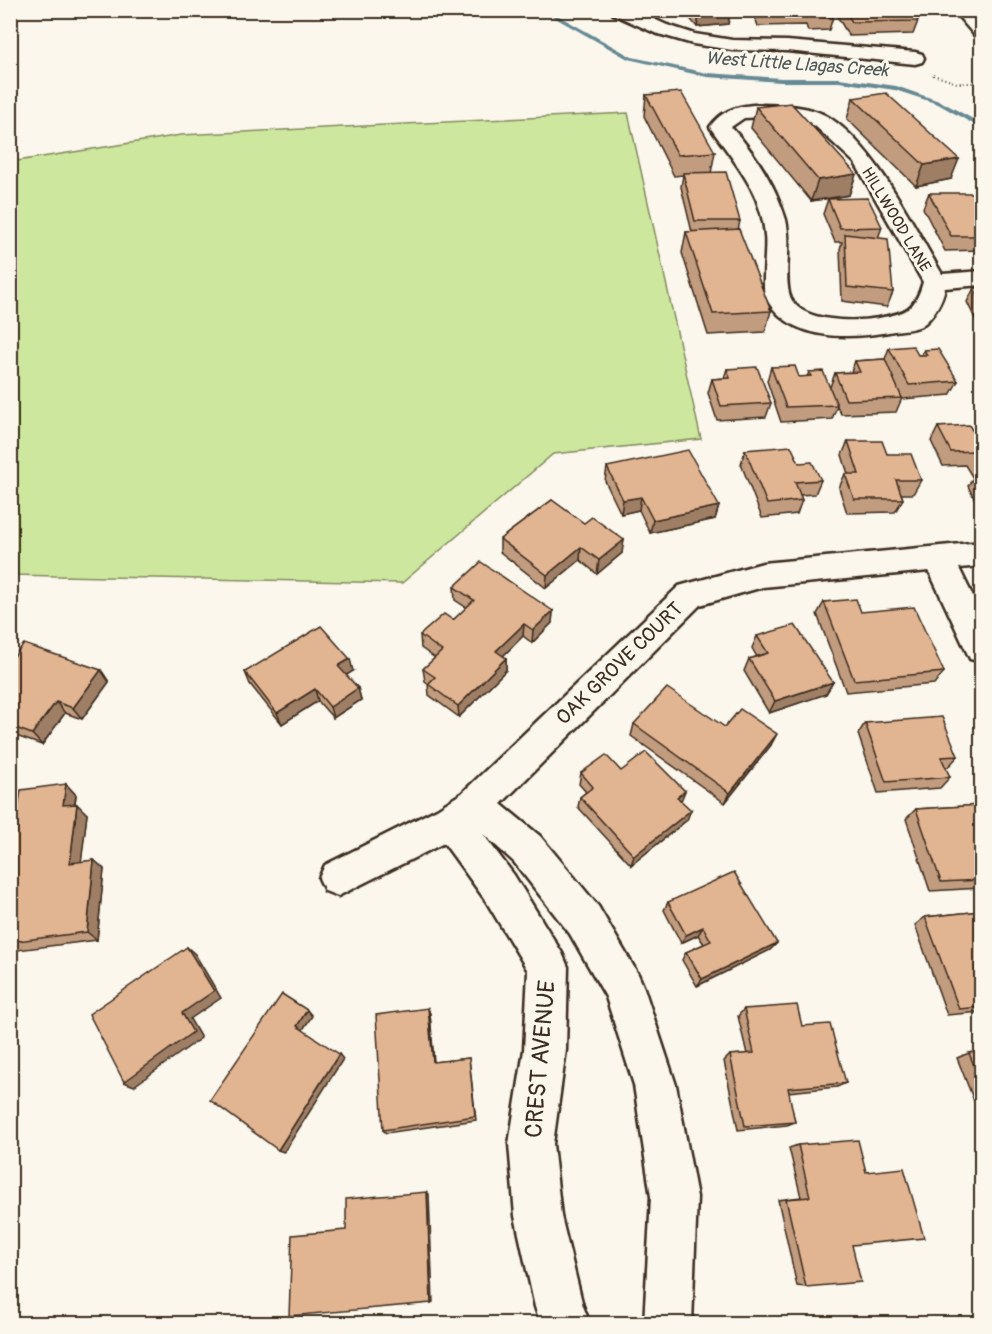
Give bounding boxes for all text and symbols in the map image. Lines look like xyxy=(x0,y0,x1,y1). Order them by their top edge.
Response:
water label: West Little Llagas Creek xyxy=(705,47,891,82)
street label: HILLWOOD LANE xyxy=(857,163,935,276)
street label: OAK GROVE COURT xyxy=(551,597,688,730)
street label: CREST AVENUE xyxy=(519,979,562,1139)

